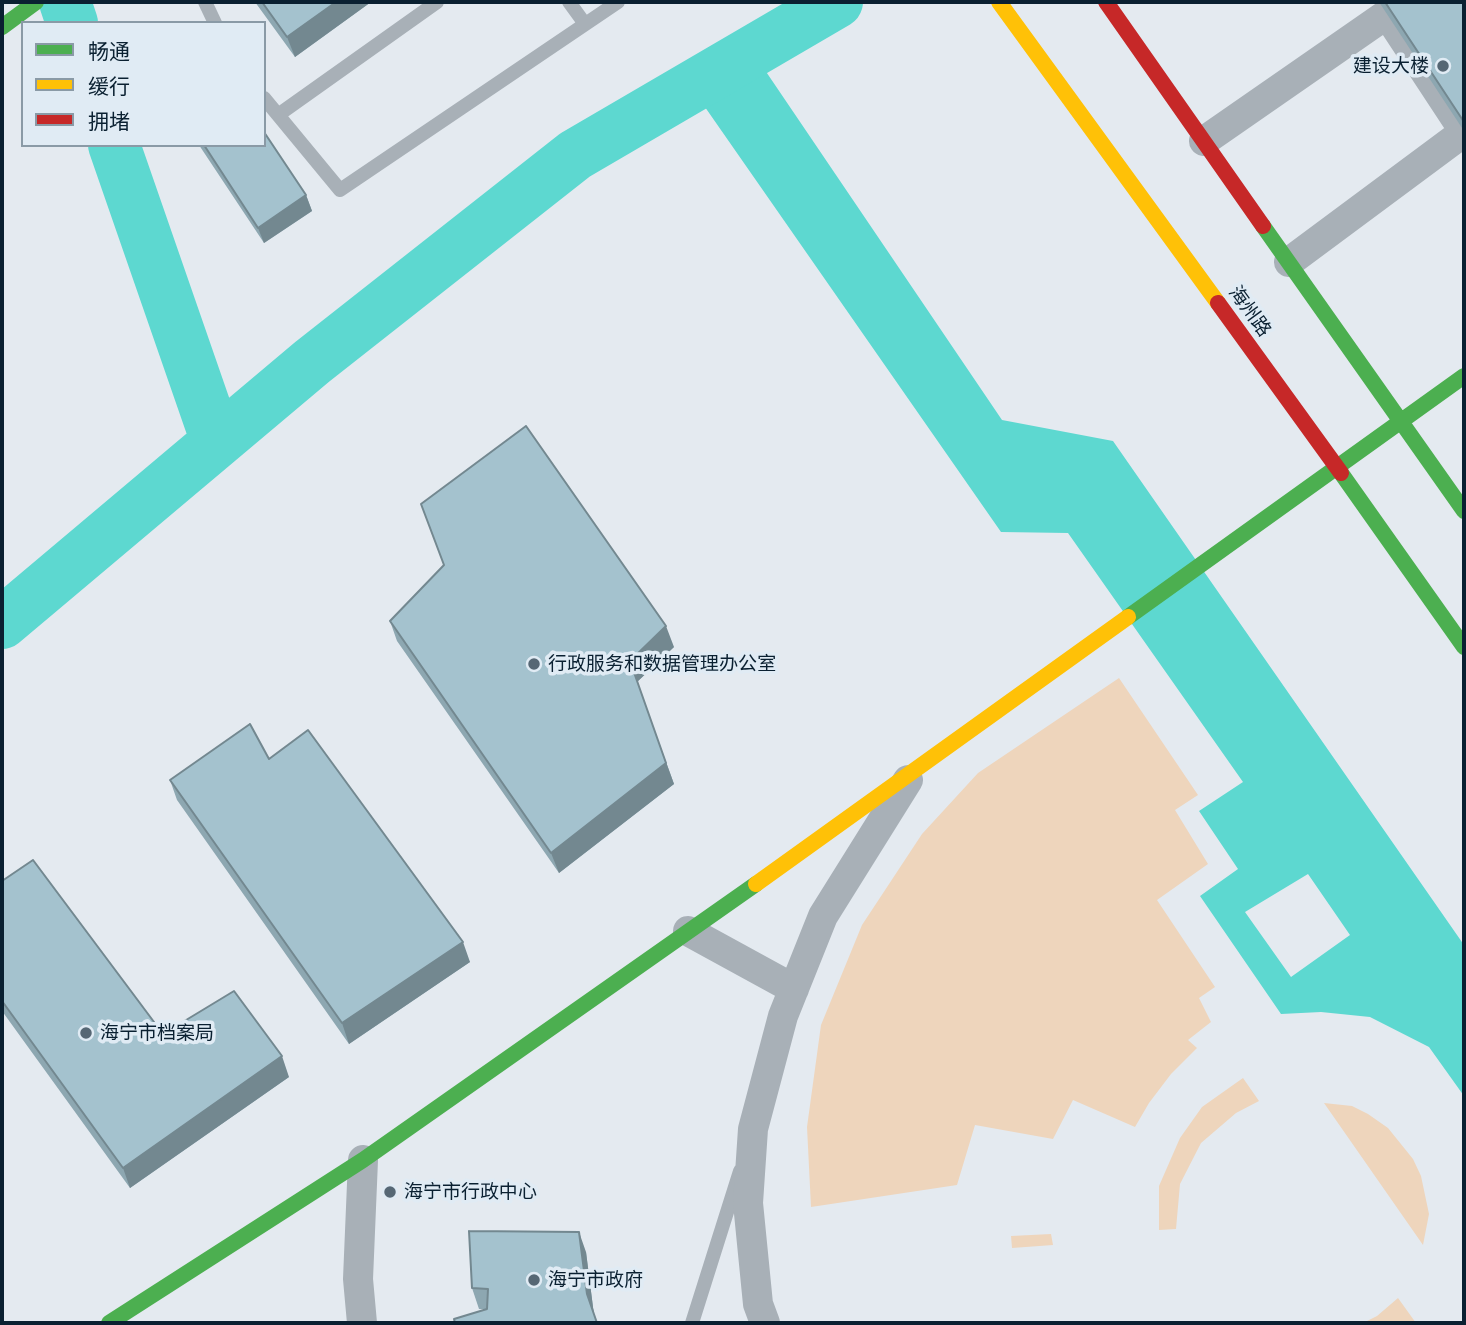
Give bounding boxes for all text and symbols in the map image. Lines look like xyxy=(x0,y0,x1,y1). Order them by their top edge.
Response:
legend xyxy=(21,21,266,147)
text: 畅通 xyxy=(88,38,130,63)
place label: 建设大楼 xyxy=(1353,55,1429,77)
marker: 建设大楼 xyxy=(1435,58,1451,74)
text: 缓行 xyxy=(88,73,130,98)
text: 拥堵 xyxy=(88,108,130,133)
street label: 海州路 xyxy=(1224,281,1276,341)
place label: 行政服务和数据管理办公室 xyxy=(548,653,776,675)
marker: 行政服务和数据管理办公室 xyxy=(526,656,542,672)
place label: 海宁市档案局 xyxy=(100,1022,214,1044)
marker: 海宁市档案局 xyxy=(78,1025,94,1041)
place label: 海宁市行政中心 xyxy=(404,1181,537,1203)
marker: 海宁市行政中心 xyxy=(382,1184,398,1200)
place label: 海宁市政府 xyxy=(548,1269,643,1291)
marker: 海宁市政府 xyxy=(526,1272,542,1288)

